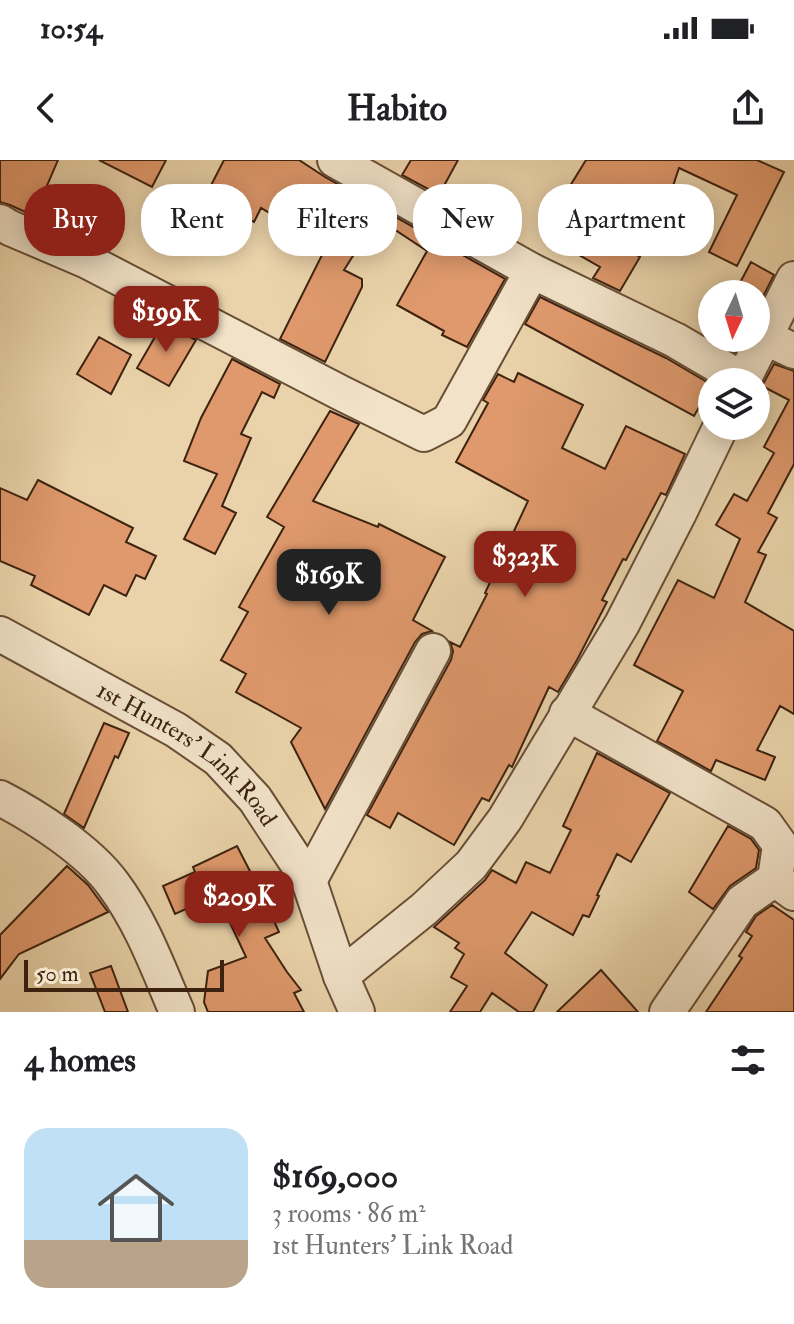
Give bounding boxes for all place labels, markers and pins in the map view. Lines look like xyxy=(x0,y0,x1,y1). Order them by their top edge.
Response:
pin: $199K xyxy=(110,286,222,354)
pin: $323K xyxy=(469,531,581,599)
pin: $169K xyxy=(273,549,385,617)
pin: $209K xyxy=(183,871,295,939)

